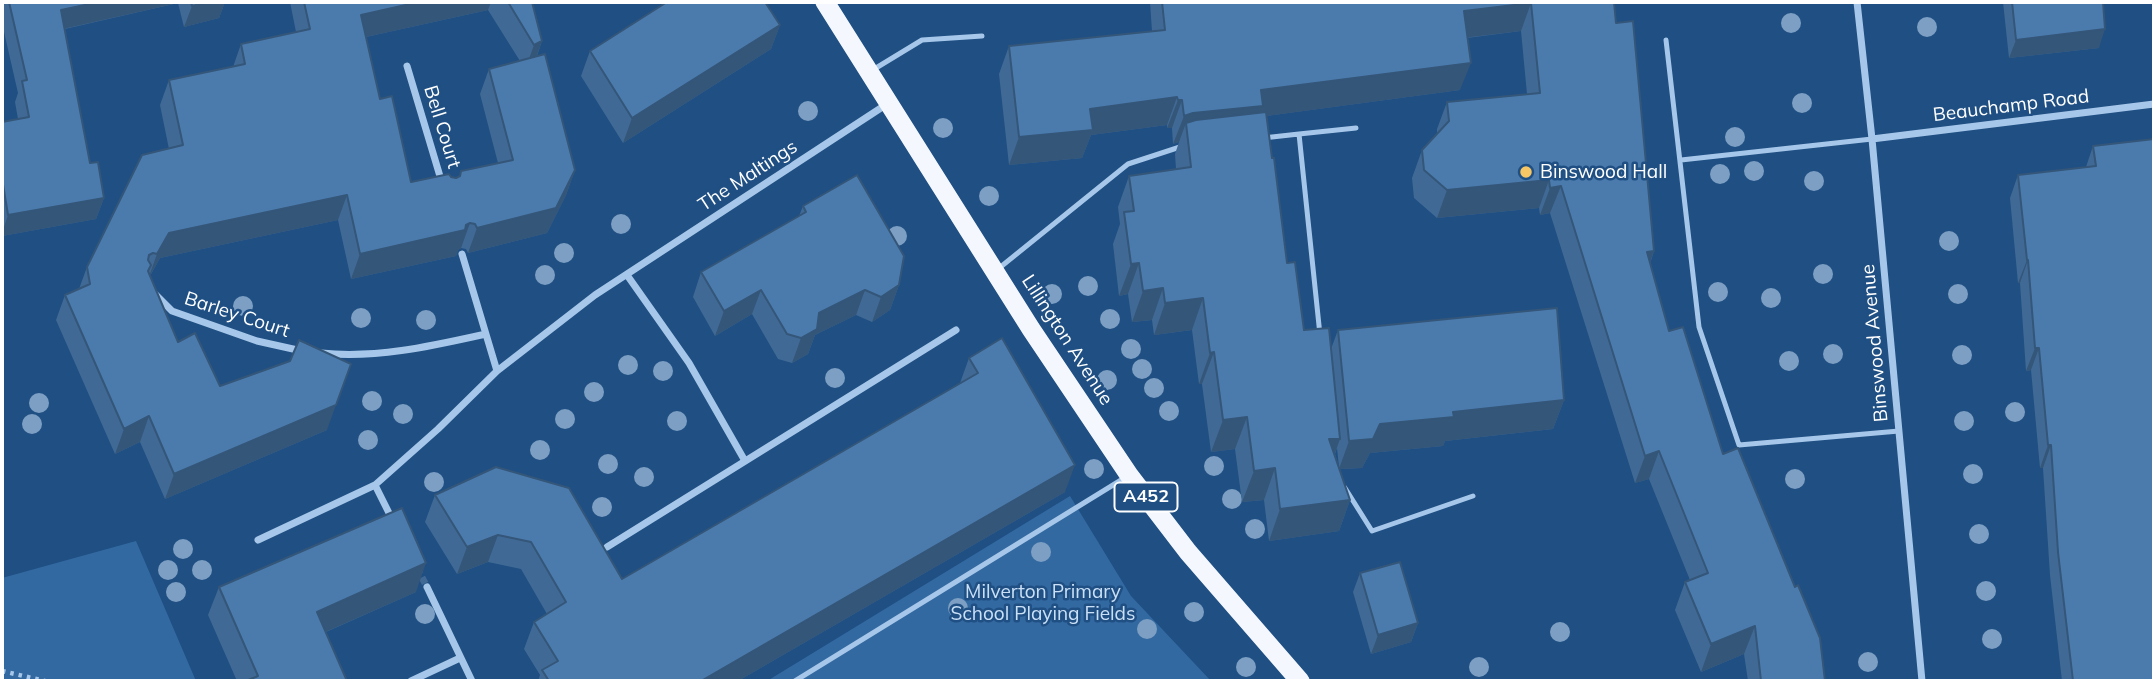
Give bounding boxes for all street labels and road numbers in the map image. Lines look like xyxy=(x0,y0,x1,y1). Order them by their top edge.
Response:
street label: Bell Court xyxy=(419,83,465,171)
street label: Beauchamp Road xyxy=(1932,85,2090,127)
street label: The Maltings xyxy=(694,136,802,216)
street label: Binswood Avenue xyxy=(1857,263,1893,423)
street label: Lillington Avenue xyxy=(1016,271,1118,409)
street label: Barley Court xyxy=(182,287,292,343)
road number: A452 xyxy=(1114,482,1178,512)

